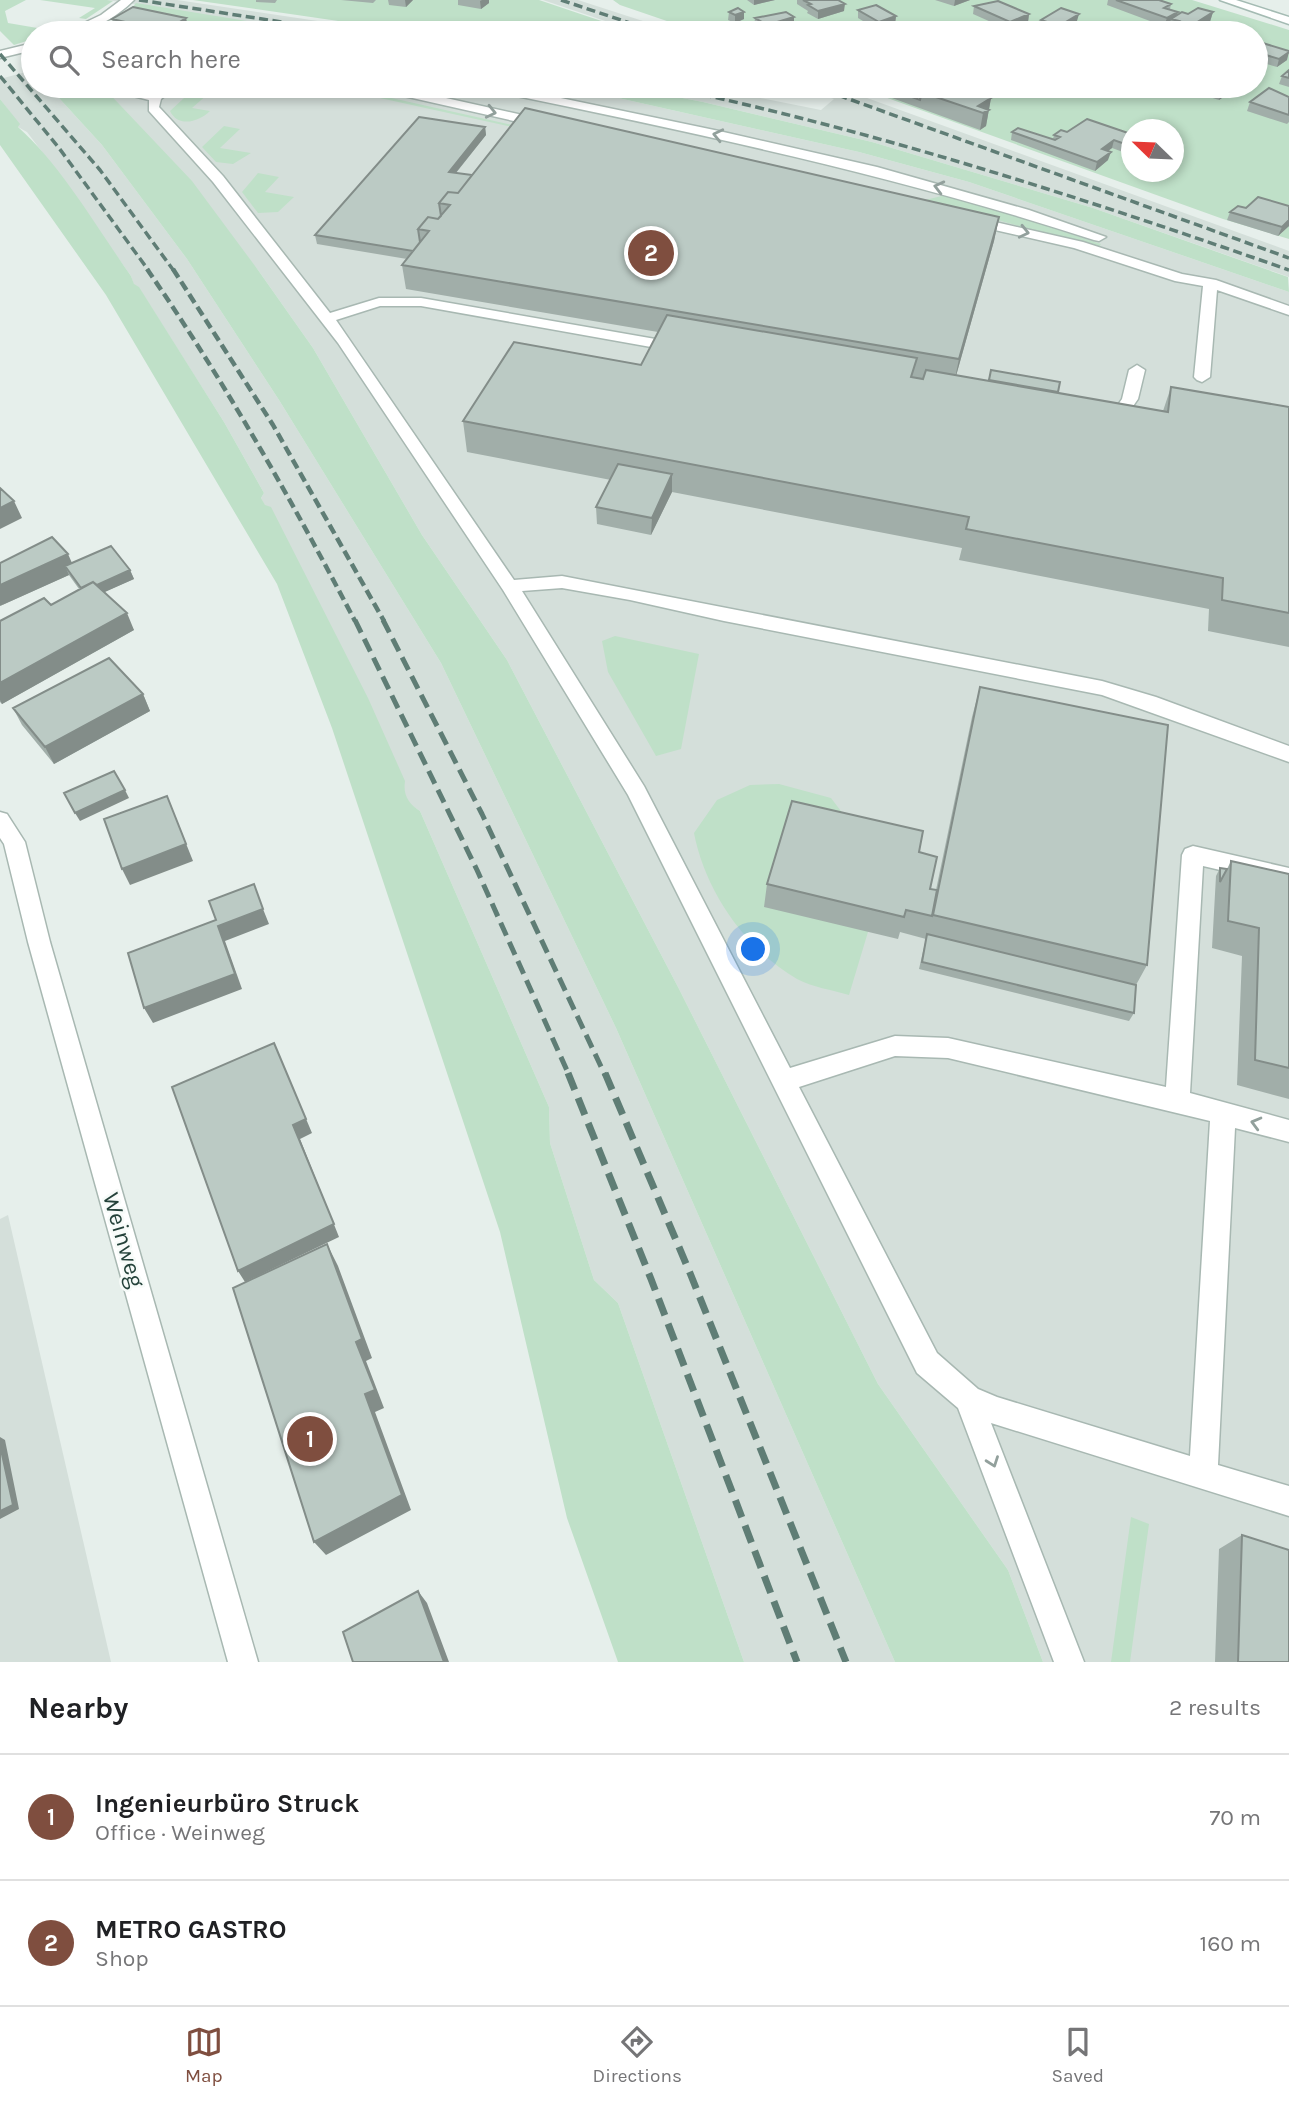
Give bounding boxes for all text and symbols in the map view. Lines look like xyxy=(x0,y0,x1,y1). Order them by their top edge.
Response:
search box xyxy=(21,21,1268,98)
icon: search xyxy=(45,41,83,79)
text: Search here xyxy=(101,44,241,75)
one-way arrow xyxy=(485,103,497,118)
north arrow xyxy=(1121,119,1184,182)
one-way arrow xyxy=(712,129,724,143)
one-way arrow xyxy=(933,181,945,195)
one-way arrow xyxy=(1018,224,1030,239)
pin: 2 xyxy=(628,227,674,279)
your location xyxy=(736,932,770,966)
one-way arrow xyxy=(1250,1116,1262,1131)
street label: Weinweg xyxy=(97,1189,151,1291)
pin: 1 xyxy=(287,1413,333,1465)
one-way arrow xyxy=(985,1456,999,1468)
text: Nearby xyxy=(28,1690,128,1726)
text: 2 results xyxy=(1169,1694,1261,1721)
text: Ingenieurbüro Struck xyxy=(95,1788,359,1819)
text: 1 xyxy=(47,1804,55,1831)
text: 70 m xyxy=(1210,1804,1261,1831)
text: Office · Weinweg xyxy=(95,1819,265,1846)
text: METRO GASTRO xyxy=(95,1914,287,1945)
text: 2 xyxy=(44,1930,58,1957)
text: 160 m xyxy=(1200,1930,1261,1957)
text: Shop xyxy=(95,1945,149,1972)
tab: Map xyxy=(185,2023,223,2087)
tab: Directions xyxy=(593,2023,682,2087)
tab: Saved xyxy=(1052,2023,1104,2087)

